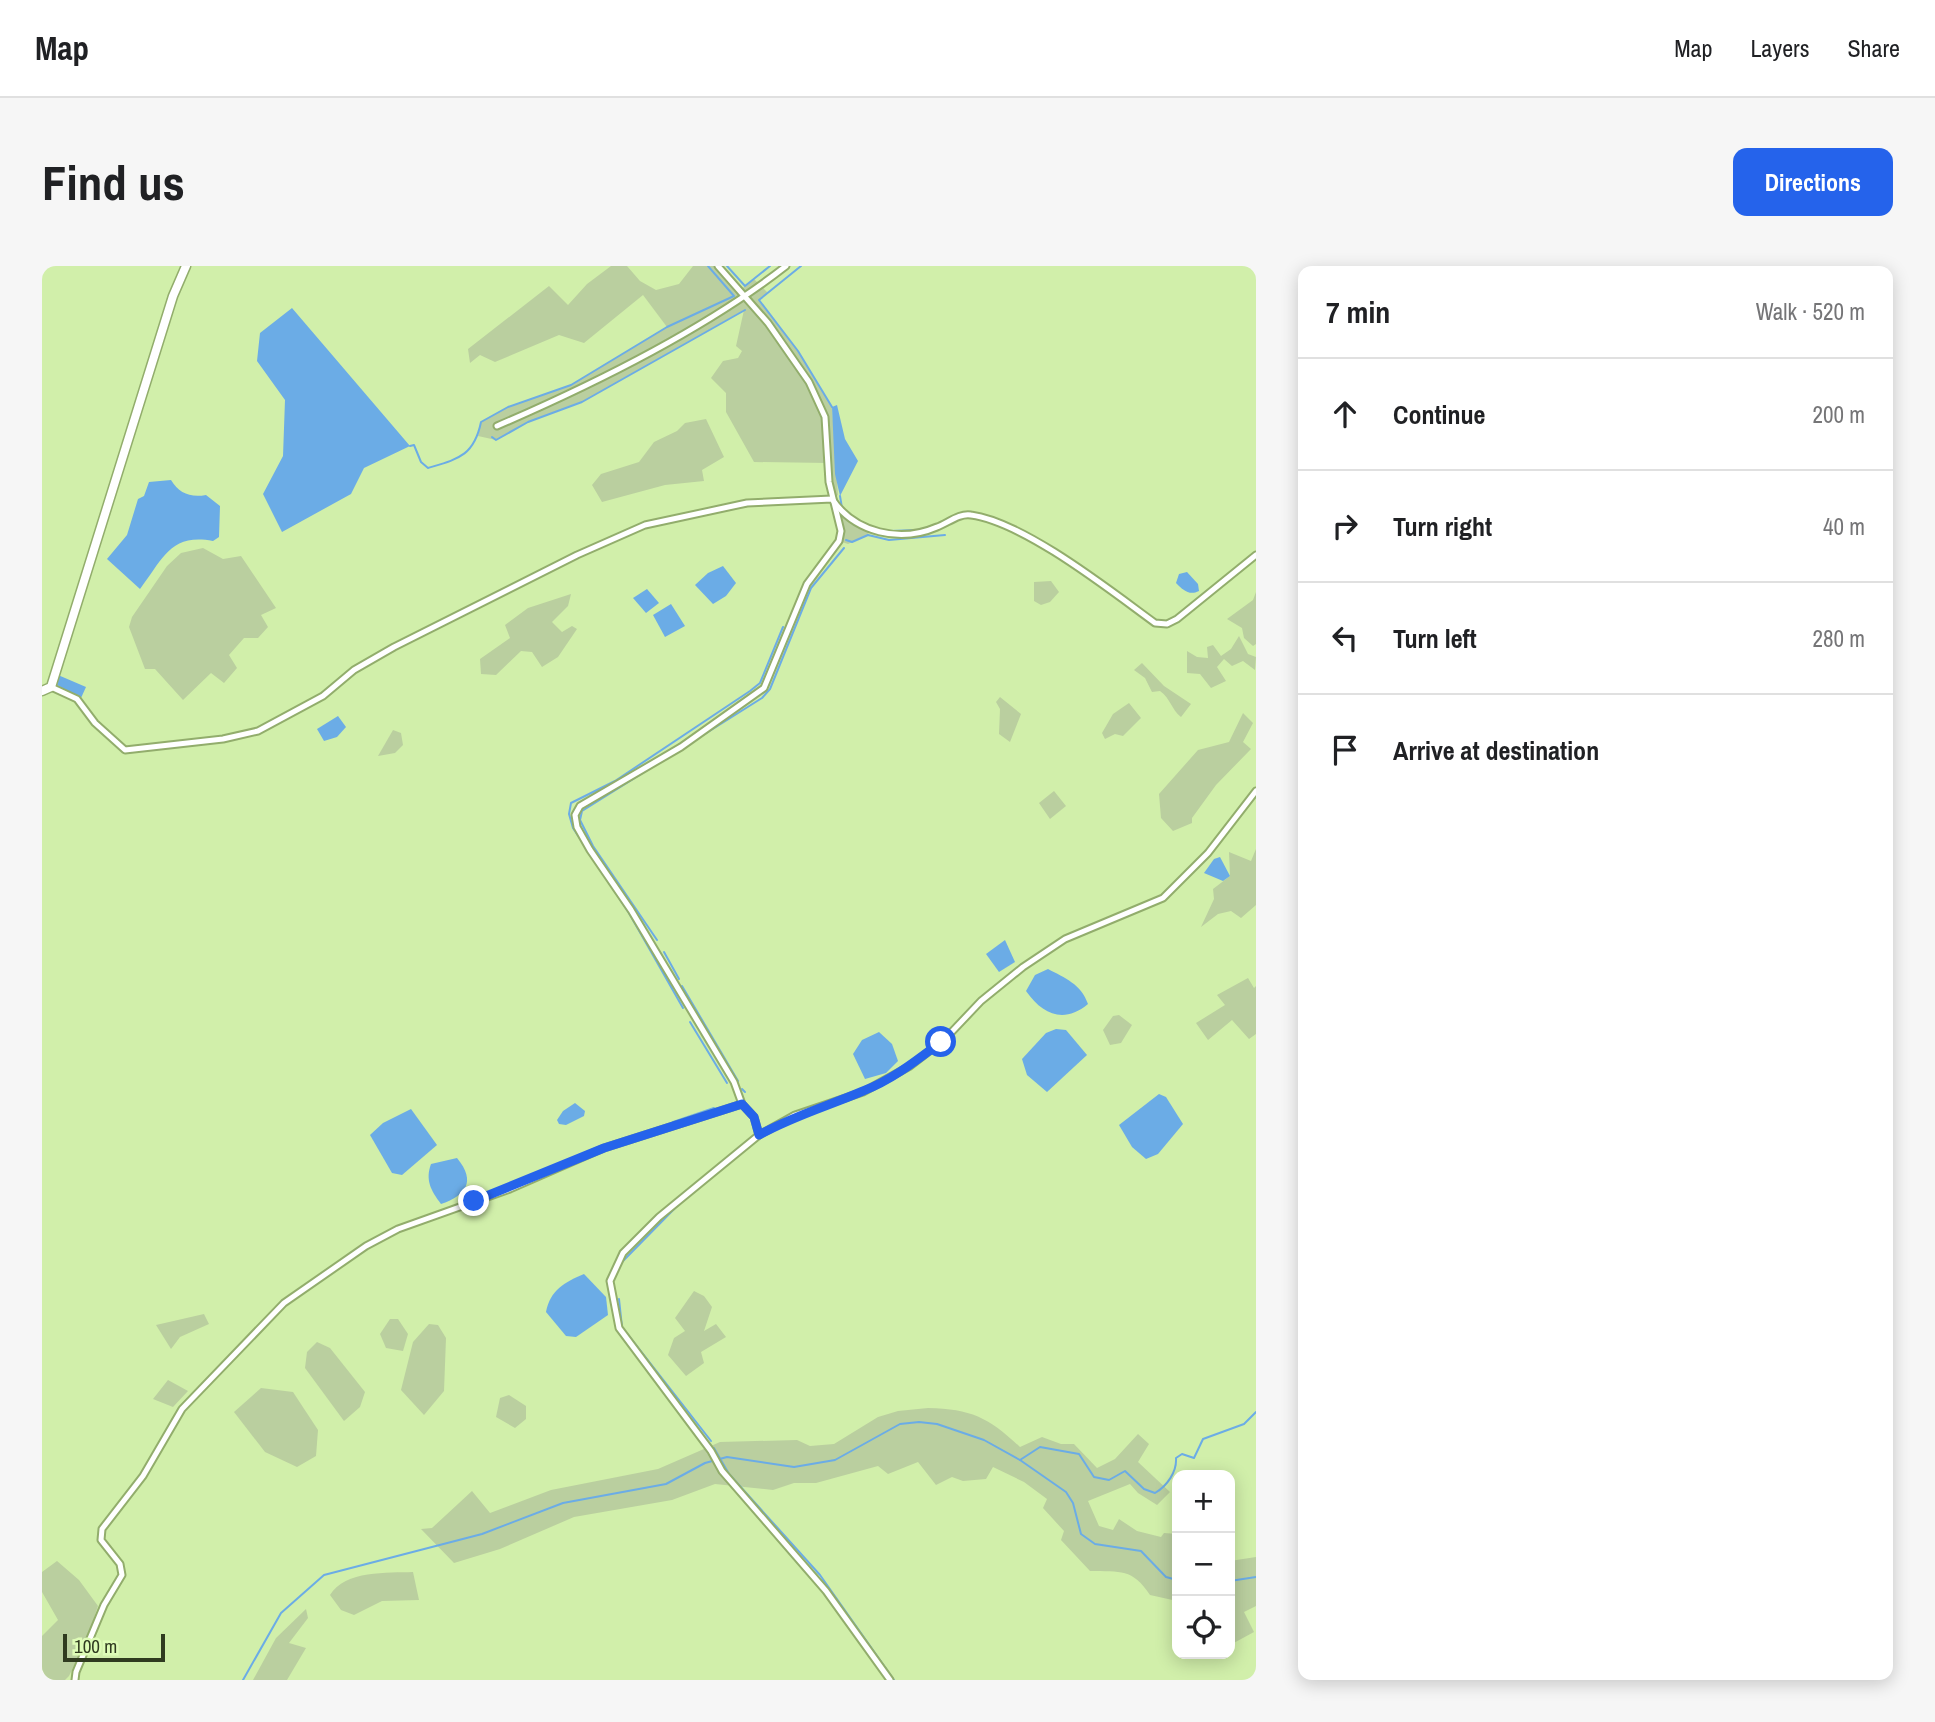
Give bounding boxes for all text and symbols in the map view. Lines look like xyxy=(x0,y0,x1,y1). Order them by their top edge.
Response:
text: Map xyxy=(35,26,89,70)
text: Map xyxy=(1674,32,1712,64)
text: Layers xyxy=(1750,32,1809,64)
text: Share xyxy=(1847,32,1900,64)
button: Directions xyxy=(1733,148,1893,216)
text: Find us xyxy=(42,149,185,215)
text: 7 min xyxy=(1326,292,1390,332)
text: Walk · 520 m xyxy=(1756,296,1865,327)
icon: ahead xyxy=(1326,395,1364,433)
text: Continue xyxy=(1393,397,1485,432)
text: 200 m xyxy=(1813,399,1865,430)
icon: right xyxy=(1326,507,1364,545)
text: Turn right xyxy=(1393,509,1492,544)
text: 40 m xyxy=(1823,511,1865,542)
icon: left xyxy=(1326,619,1364,657)
text: Turn left xyxy=(1393,621,1477,656)
text: 280 m xyxy=(1813,623,1865,654)
icon: arrive xyxy=(1326,731,1364,769)
text: Arrive at destination xyxy=(1393,733,1599,768)
route start xyxy=(925,1026,956,1057)
route end xyxy=(458,1185,489,1216)
map controls xyxy=(1172,1470,1235,1659)
button: + xyxy=(1172,1470,1235,1533)
button: − xyxy=(1172,1533,1235,1596)
button: locate xyxy=(1172,1596,1235,1659)
scale bar xyxy=(63,1631,164,1663)
text: 100 m xyxy=(74,1633,117,1659)

